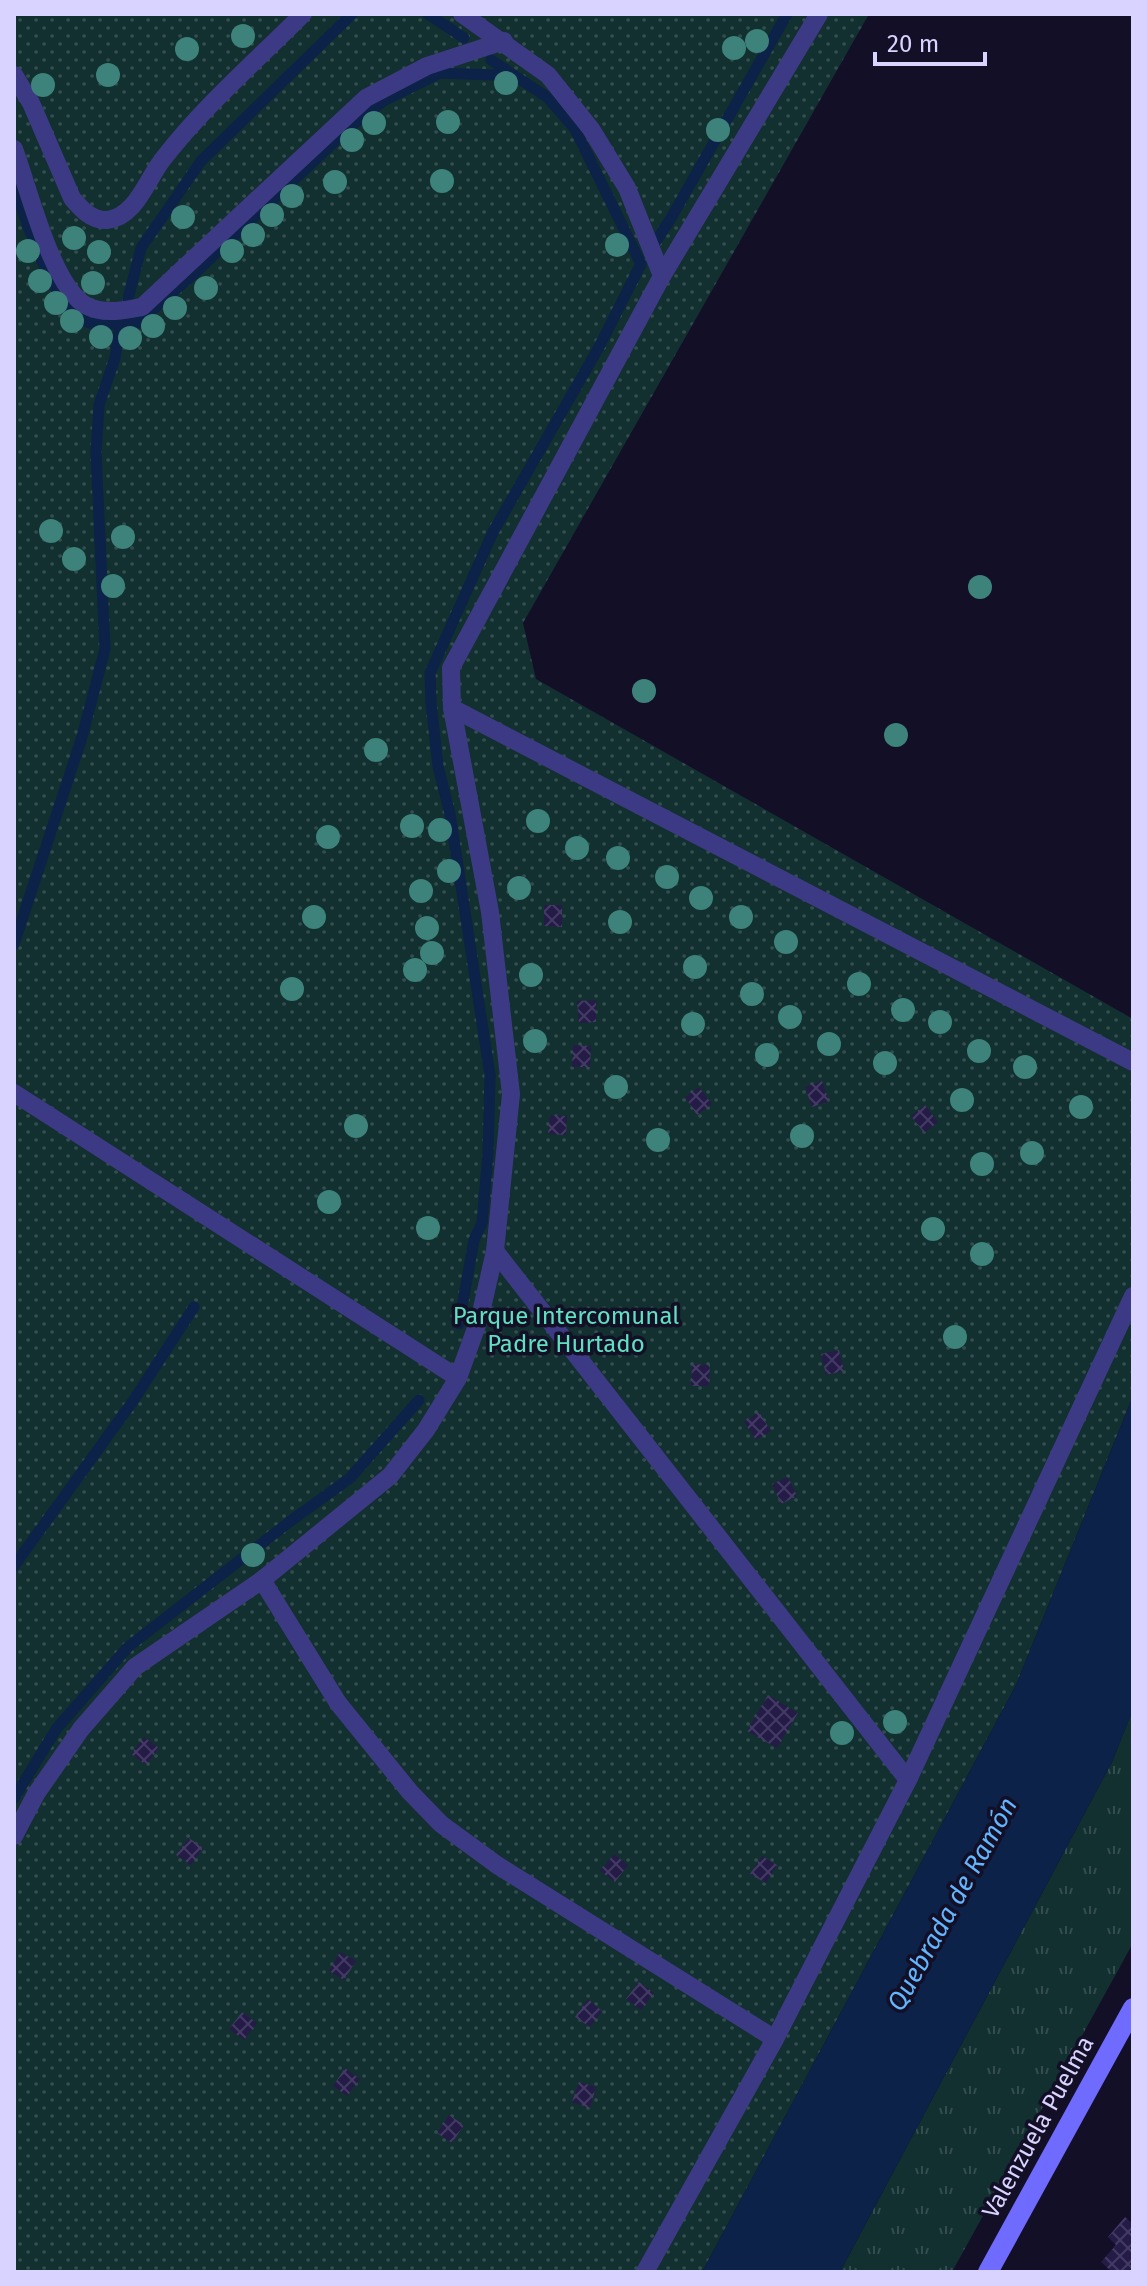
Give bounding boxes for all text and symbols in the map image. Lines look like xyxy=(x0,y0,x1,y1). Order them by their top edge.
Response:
scale bar xyxy=(875,16,985,66)
text: 20 m xyxy=(887,30,939,58)
park label: Parque Intercomunal Padre Hurtado xyxy=(453,1302,679,1358)
water label: Quebrada de Ramón xyxy=(881,1792,1024,2016)
street label: Valenzuela Puelma xyxy=(976,2031,1100,2223)

